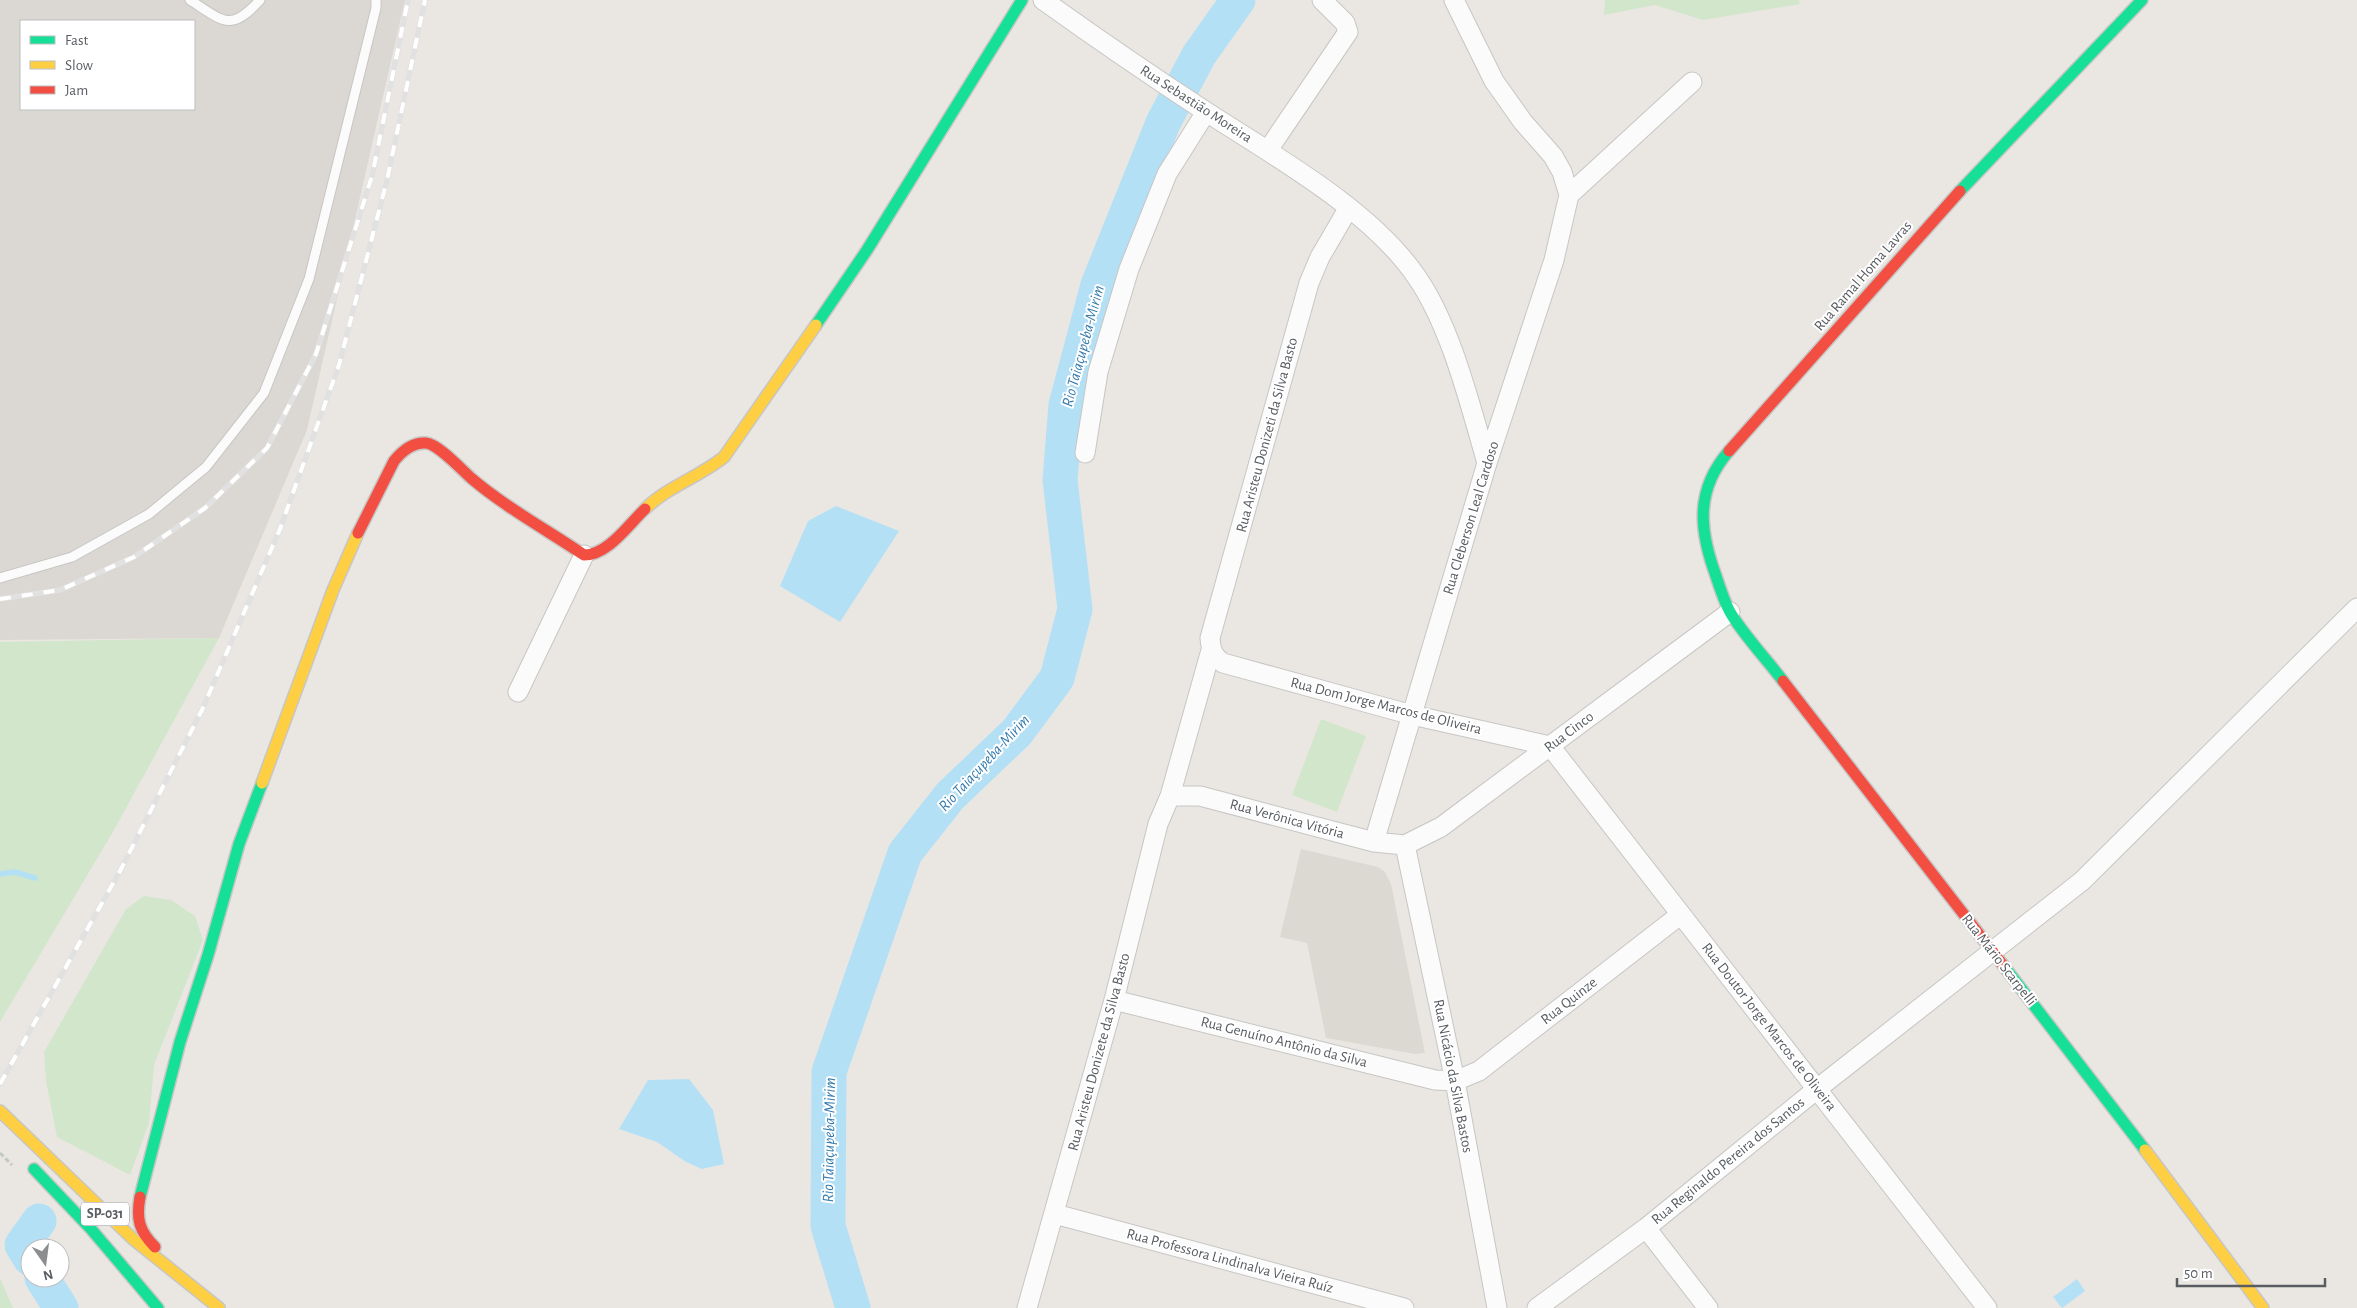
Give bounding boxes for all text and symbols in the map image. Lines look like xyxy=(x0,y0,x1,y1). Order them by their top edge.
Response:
legend xyxy=(20,20,195,110)
text: Fast xyxy=(65,33,89,48)
text: Slow xyxy=(65,58,93,73)
street label: Rua Sebastião Moreira xyxy=(1137,62,1255,146)
text: Jam xyxy=(65,83,88,98)
street label: Rua Ramal Homa Lavras xyxy=(1811,218,1915,334)
water label: Rio Taiaçupeba-Mirim xyxy=(1059,284,1108,409)
street label: Rua Aristeu Donizeti da Silva Basto xyxy=(1234,336,1300,534)
street label: Rua Cleberson Leal Cardoso xyxy=(1441,440,1501,596)
street label: Rua Dom Jorge Marcos de Oliveira xyxy=(1289,675,1483,737)
street label: Rua Cinco xyxy=(1542,709,1596,755)
water label: Rio Taiaçupeba-Mirim xyxy=(936,712,1033,815)
street label: Rua Verônica Vitória xyxy=(1228,797,1346,841)
street label: Rua Mário Scarpelli xyxy=(1959,911,2039,1009)
street label: Rua Doutor Jorge Marcos de Oliveira xyxy=(1699,940,1839,1114)
street label: Rua Aristeu Donizete da Silva Basto xyxy=(1065,952,1133,1152)
street label: Rua Quinze xyxy=(1538,975,1600,1027)
street label: Rua Nicácio da Silva Bastos xyxy=(1431,998,1475,1154)
street label: Rua Genuíno Antônio da Silva xyxy=(1199,1014,1369,1070)
water label: Rio Taiaçupeba-Mirim xyxy=(820,1077,839,1203)
street label: Rua Reginaldo Pereira dos Santos xyxy=(1649,1095,1807,1227)
road number: SP-031 xyxy=(81,1202,129,1226)
street label: Rua Professora Lindinalva Vieira Ruíz xyxy=(1125,1226,1335,1296)
north arrow xyxy=(20,1238,70,1288)
scale bar xyxy=(2177,1256,2324,1288)
text: 50 m xyxy=(2184,1266,2213,1281)
text: N xyxy=(41,1267,54,1283)

